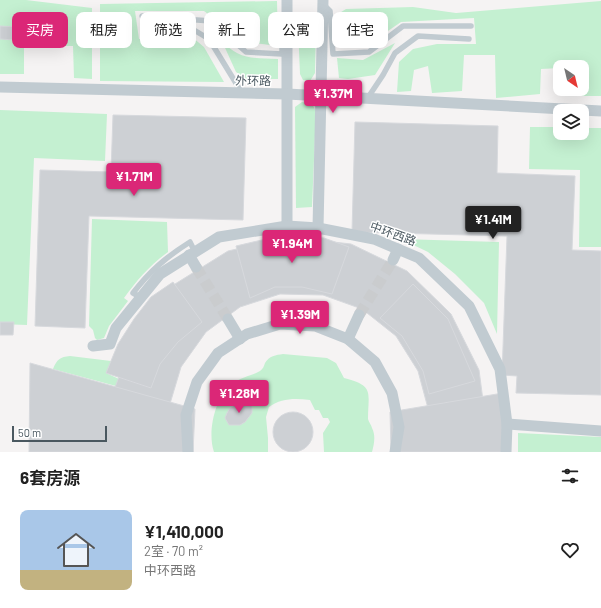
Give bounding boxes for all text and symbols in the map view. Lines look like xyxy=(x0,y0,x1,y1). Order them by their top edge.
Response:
chip: 买房 xyxy=(12,12,68,48)
chip: 租房 xyxy=(76,12,132,48)
chip: 筛选 xyxy=(140,12,196,48)
chip: 新上 xyxy=(204,12,260,48)
chip: 公寓 xyxy=(268,12,324,48)
chip: 住宅 xyxy=(332,12,388,48)
north arrow xyxy=(553,60,589,96)
map controls xyxy=(553,60,589,140)
street label: 外环路 xyxy=(235,73,271,87)
pin: ¥1.37M xyxy=(300,80,366,114)
text: ¥1.37M xyxy=(313,85,353,101)
button: layers xyxy=(553,104,589,140)
pin: ¥1.71M xyxy=(101,163,167,197)
text: ¥1.71M xyxy=(115,168,153,184)
pin: ¥1.41M xyxy=(460,206,526,240)
text: ¥1.41M xyxy=(474,211,512,227)
street label: 中环西路 xyxy=(368,218,418,248)
pin: ¥1.94M xyxy=(259,230,325,264)
text: ¥1.94M xyxy=(271,235,313,251)
pin: ¥1.39M xyxy=(267,301,333,335)
text: ¥1.39M xyxy=(280,306,320,322)
pin: ¥1.28M xyxy=(206,380,272,414)
text: ¥1.28M xyxy=(219,385,259,401)
scale bar xyxy=(12,424,107,443)
text: 50 m xyxy=(18,426,41,439)
icon: filters xyxy=(559,465,581,487)
text: 6套房源 xyxy=(20,467,80,487)
text: ¥1,410,000 xyxy=(144,521,224,541)
icon: home xyxy=(52,526,100,574)
icon: heart xyxy=(559,539,581,561)
text: 2室 · 70 m² xyxy=(144,543,203,559)
text: 中环西路 xyxy=(144,562,196,578)

